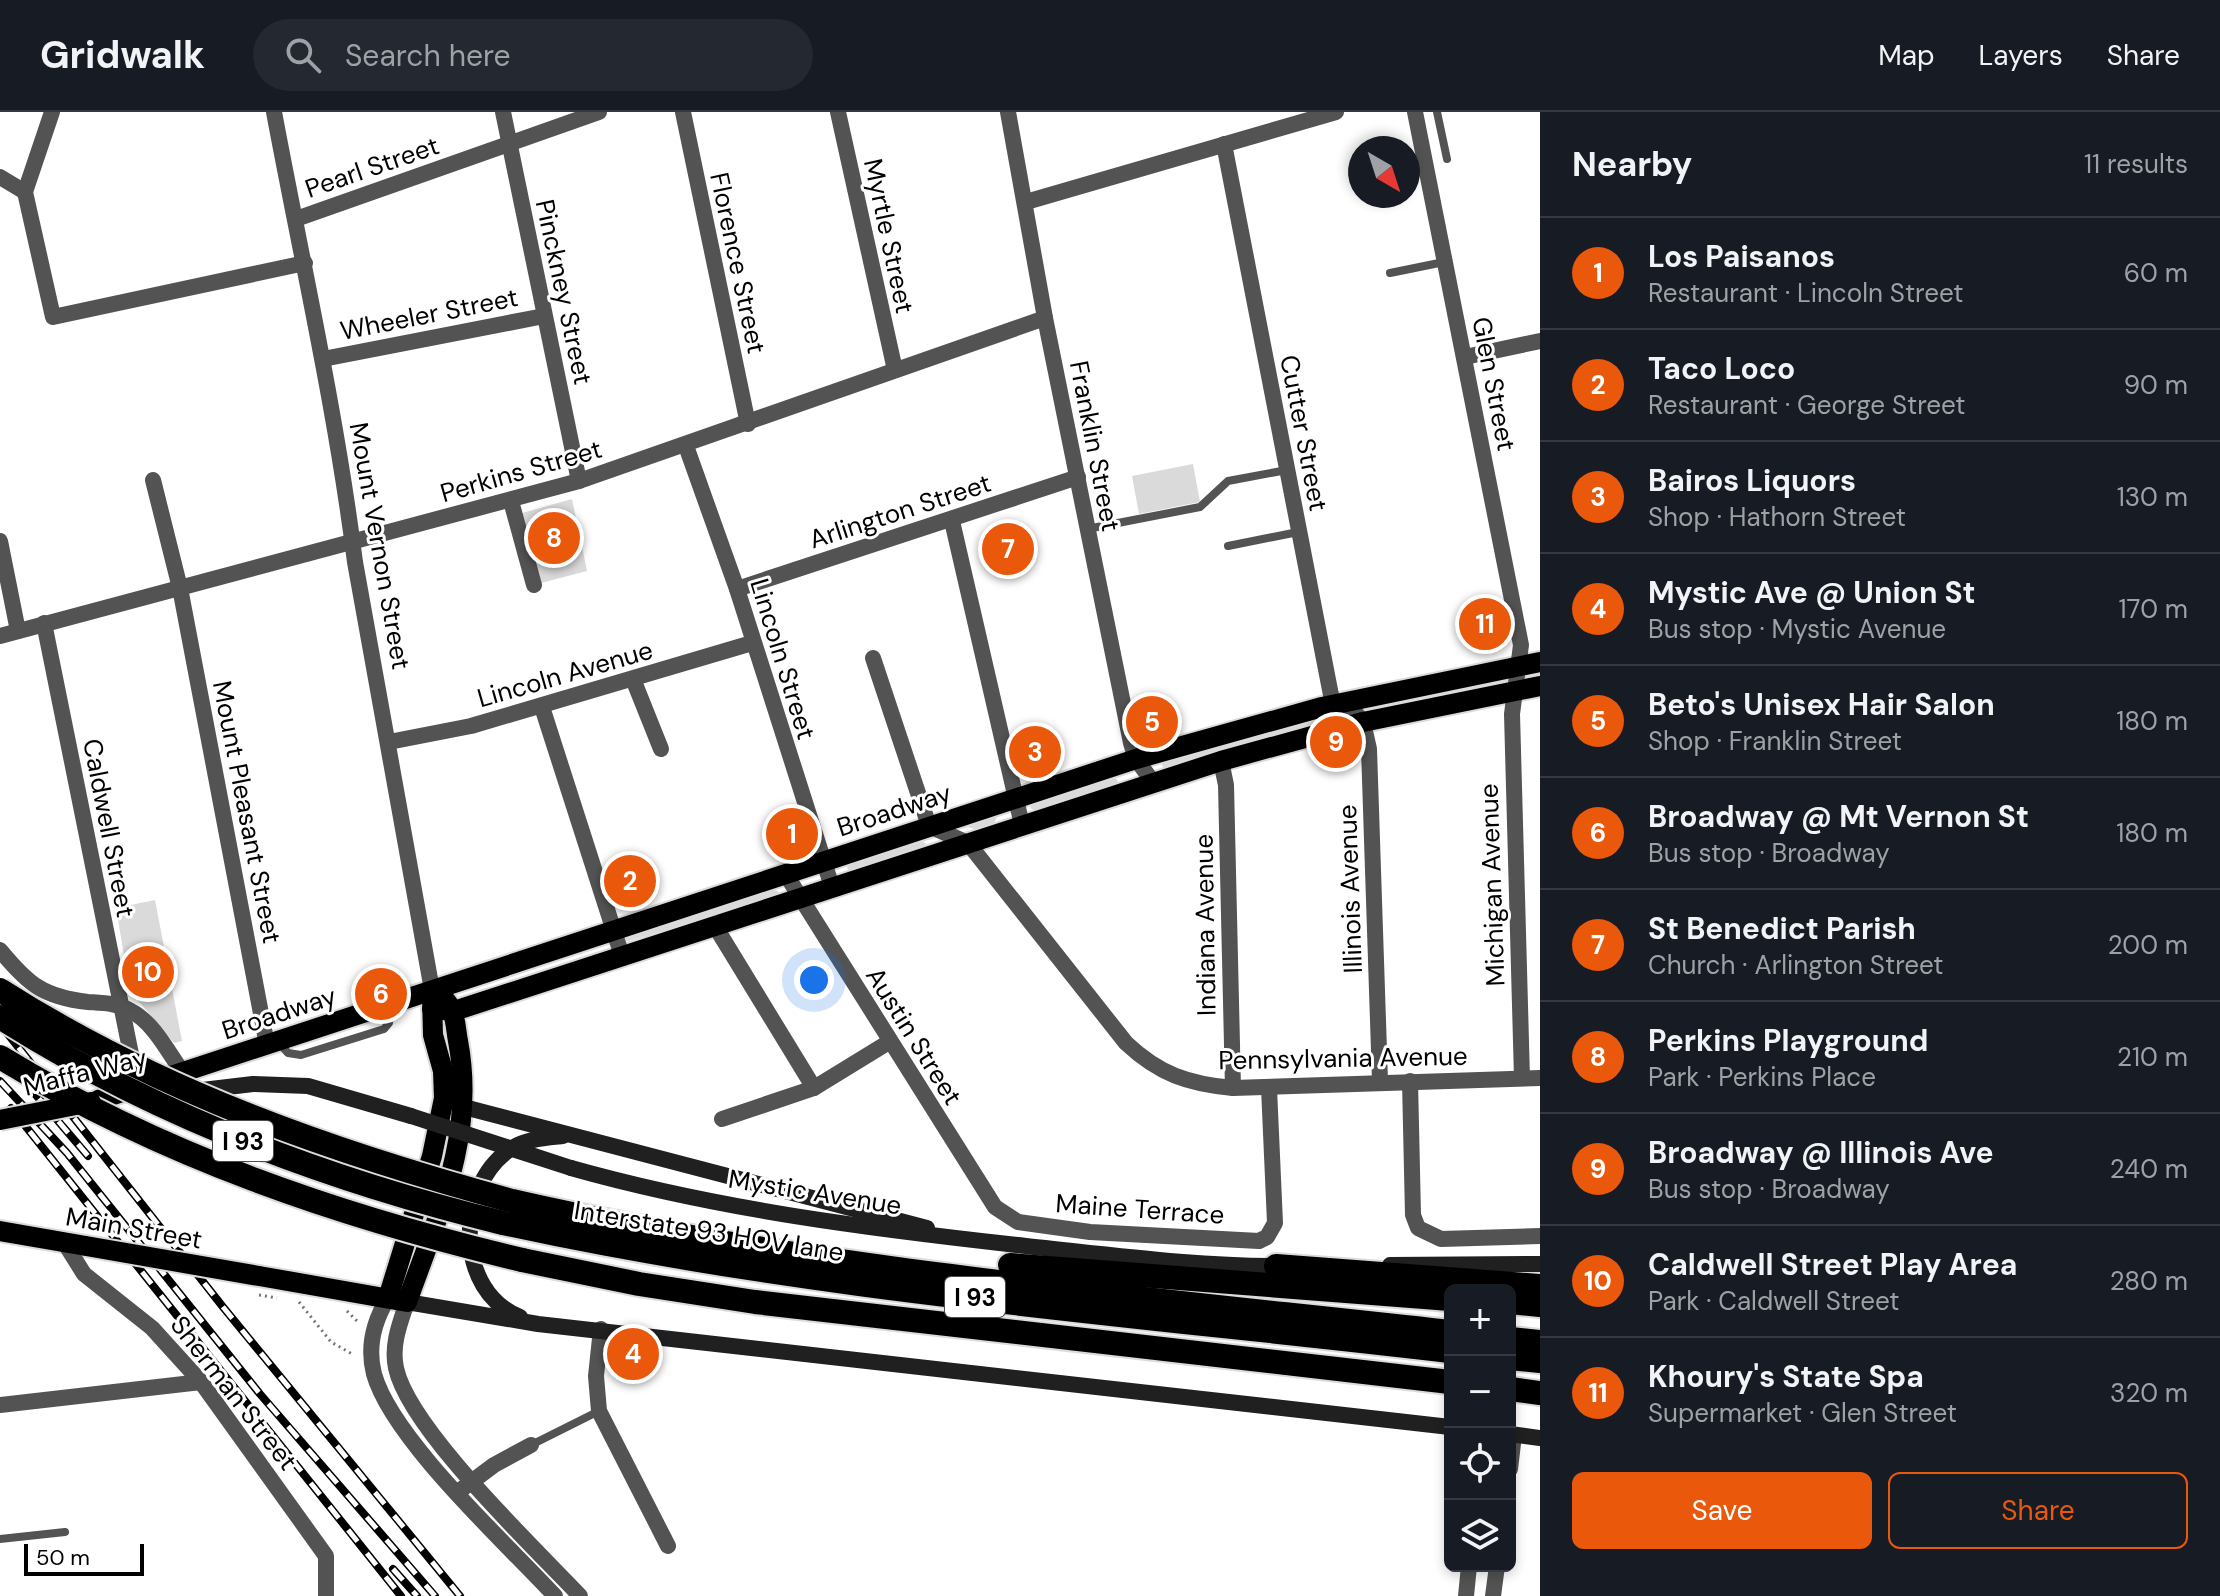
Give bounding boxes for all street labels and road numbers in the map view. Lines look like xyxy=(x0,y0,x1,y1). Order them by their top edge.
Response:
street label: Pearl Street xyxy=(301,128,443,206)
street label: Myrtle Street xyxy=(856,156,922,316)
street label: Florence Street xyxy=(702,169,774,357)
street label: Pinckney Street xyxy=(528,196,600,388)
street label: Wheeler Street xyxy=(337,280,521,348)
street label: Glen Street xyxy=(1464,314,1524,454)
street label: Cutter Street xyxy=(1272,352,1336,514)
street label: Franklin Street xyxy=(1062,358,1128,534)
street label: Mount Vernon Street xyxy=(342,420,418,672)
street label: Perkins Street xyxy=(436,432,606,510)
street label: Arlington Street xyxy=(805,466,995,556)
street label: Lincoln Street xyxy=(742,574,824,744)
street label: Lincoln Avenue xyxy=(473,633,657,715)
street label: Mount Pleasant Street xyxy=(205,678,289,946)
street label: Caldwell Street xyxy=(75,736,143,920)
street label: Broadway xyxy=(833,776,955,844)
street label: Michigan Avenue xyxy=(1471,783,1513,987)
street label: Illinois Avenue xyxy=(1330,804,1370,974)
street label: Indiana Avenue xyxy=(1186,834,1224,1016)
street label: Austin Street xyxy=(858,961,970,1111)
street label: Broadway xyxy=(218,979,340,1047)
street label: Pennsylvania Avenue xyxy=(1218,1039,1468,1077)
street label: Maffa Way xyxy=(20,1040,150,1104)
road number: I 93 xyxy=(213,1121,273,1161)
street label: Mystic Avenue xyxy=(726,1162,904,1222)
street label: Maine Terrace xyxy=(1055,1186,1225,1232)
street label: Interstate 93 HOV lane xyxy=(572,1193,846,1269)
street label: Main Street xyxy=(63,1199,205,1257)
road number: I 93 xyxy=(945,1277,1005,1317)
street label: Sherman Street xyxy=(163,1309,305,1477)

